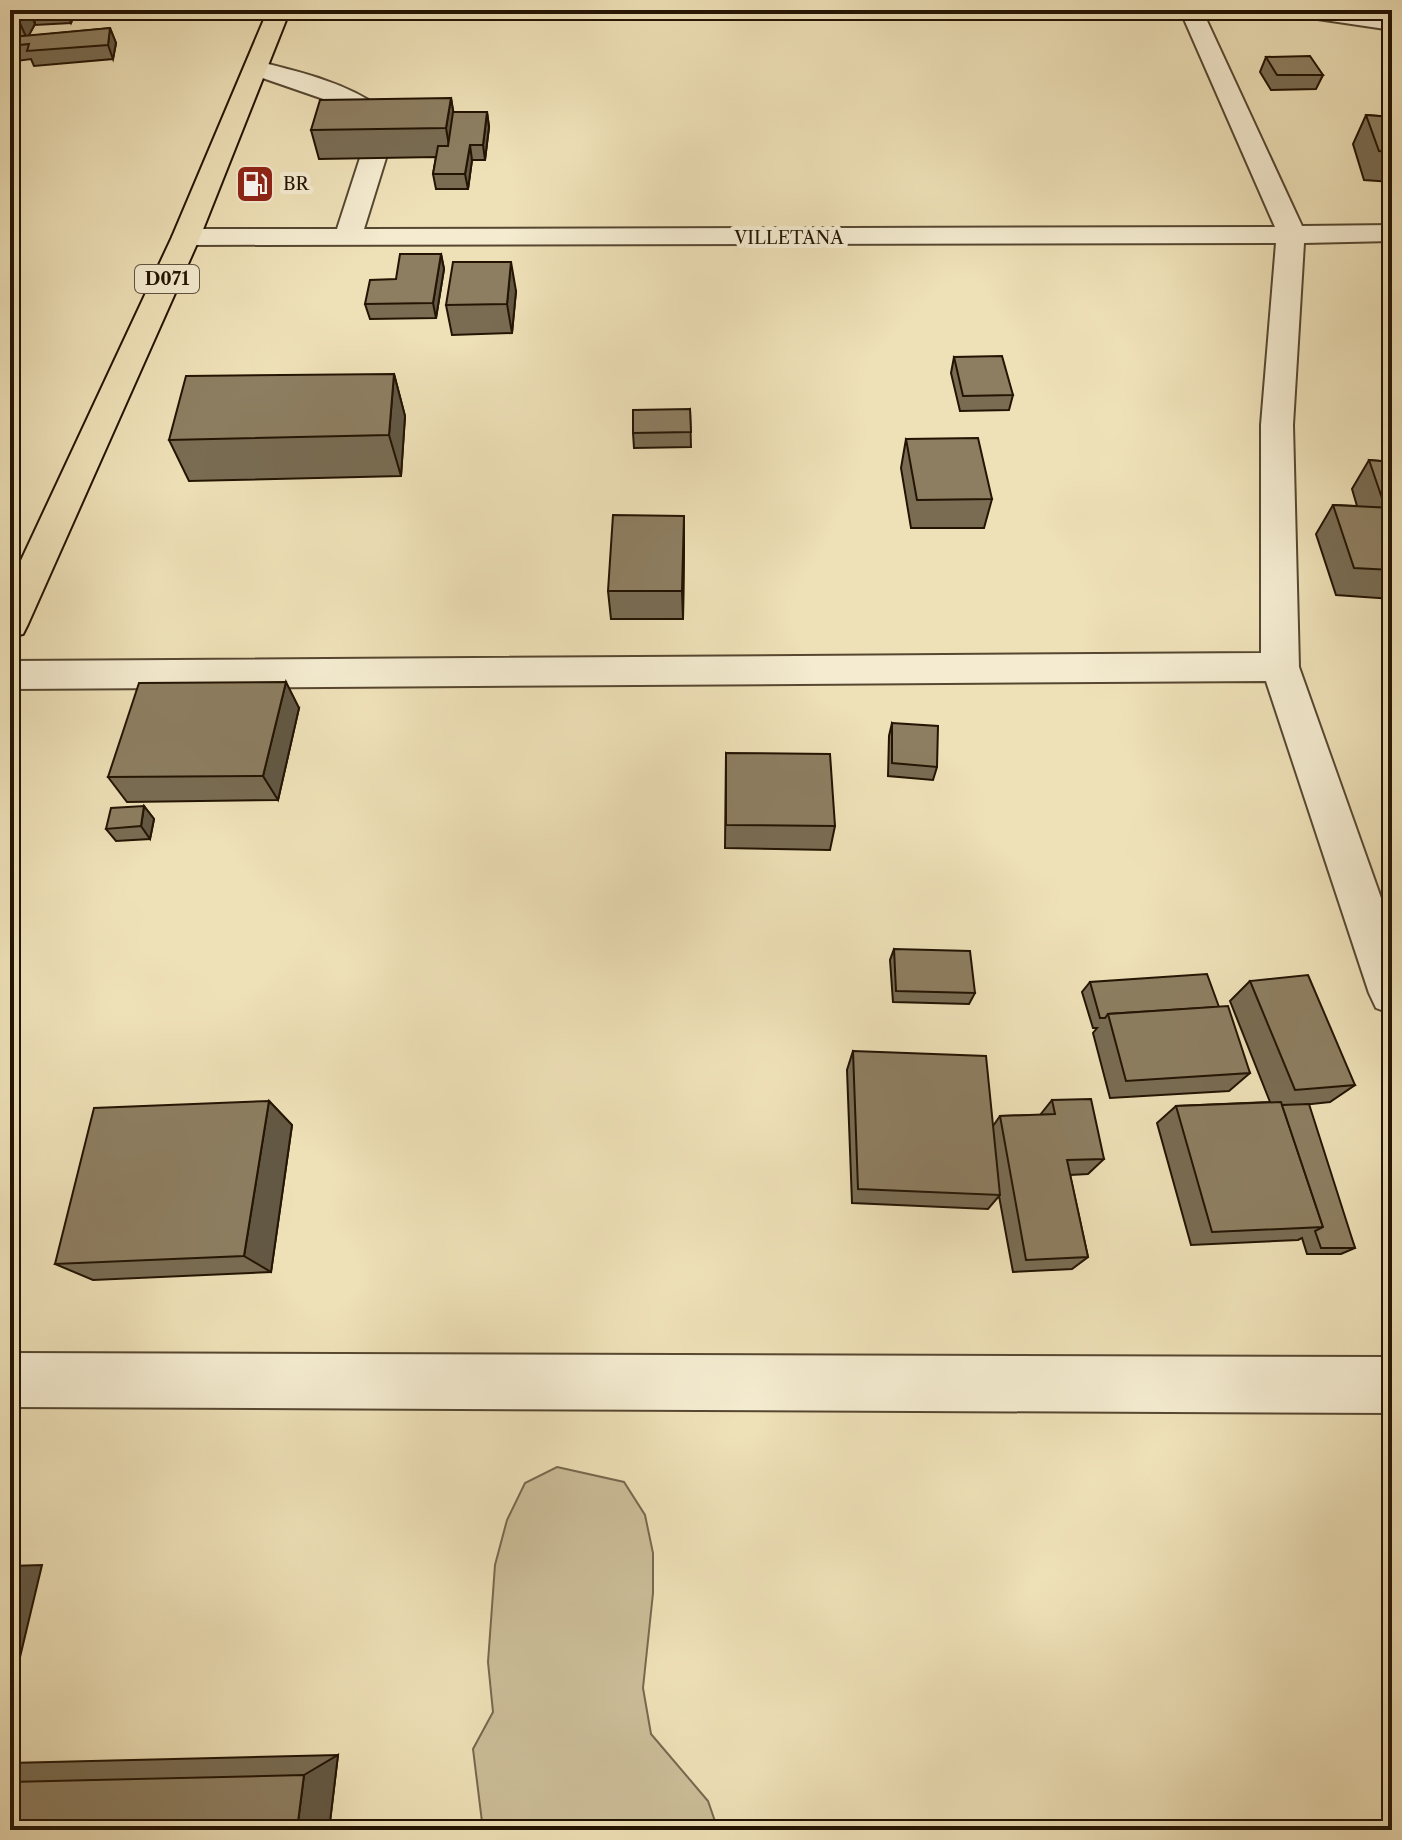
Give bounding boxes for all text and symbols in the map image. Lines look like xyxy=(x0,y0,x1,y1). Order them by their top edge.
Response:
fuel station icon: BR xyxy=(234,163,276,205)
place label: BR xyxy=(283,173,310,195)
street label: VILLETANA xyxy=(733,227,844,249)
road number: D071 xyxy=(135,265,199,293)

